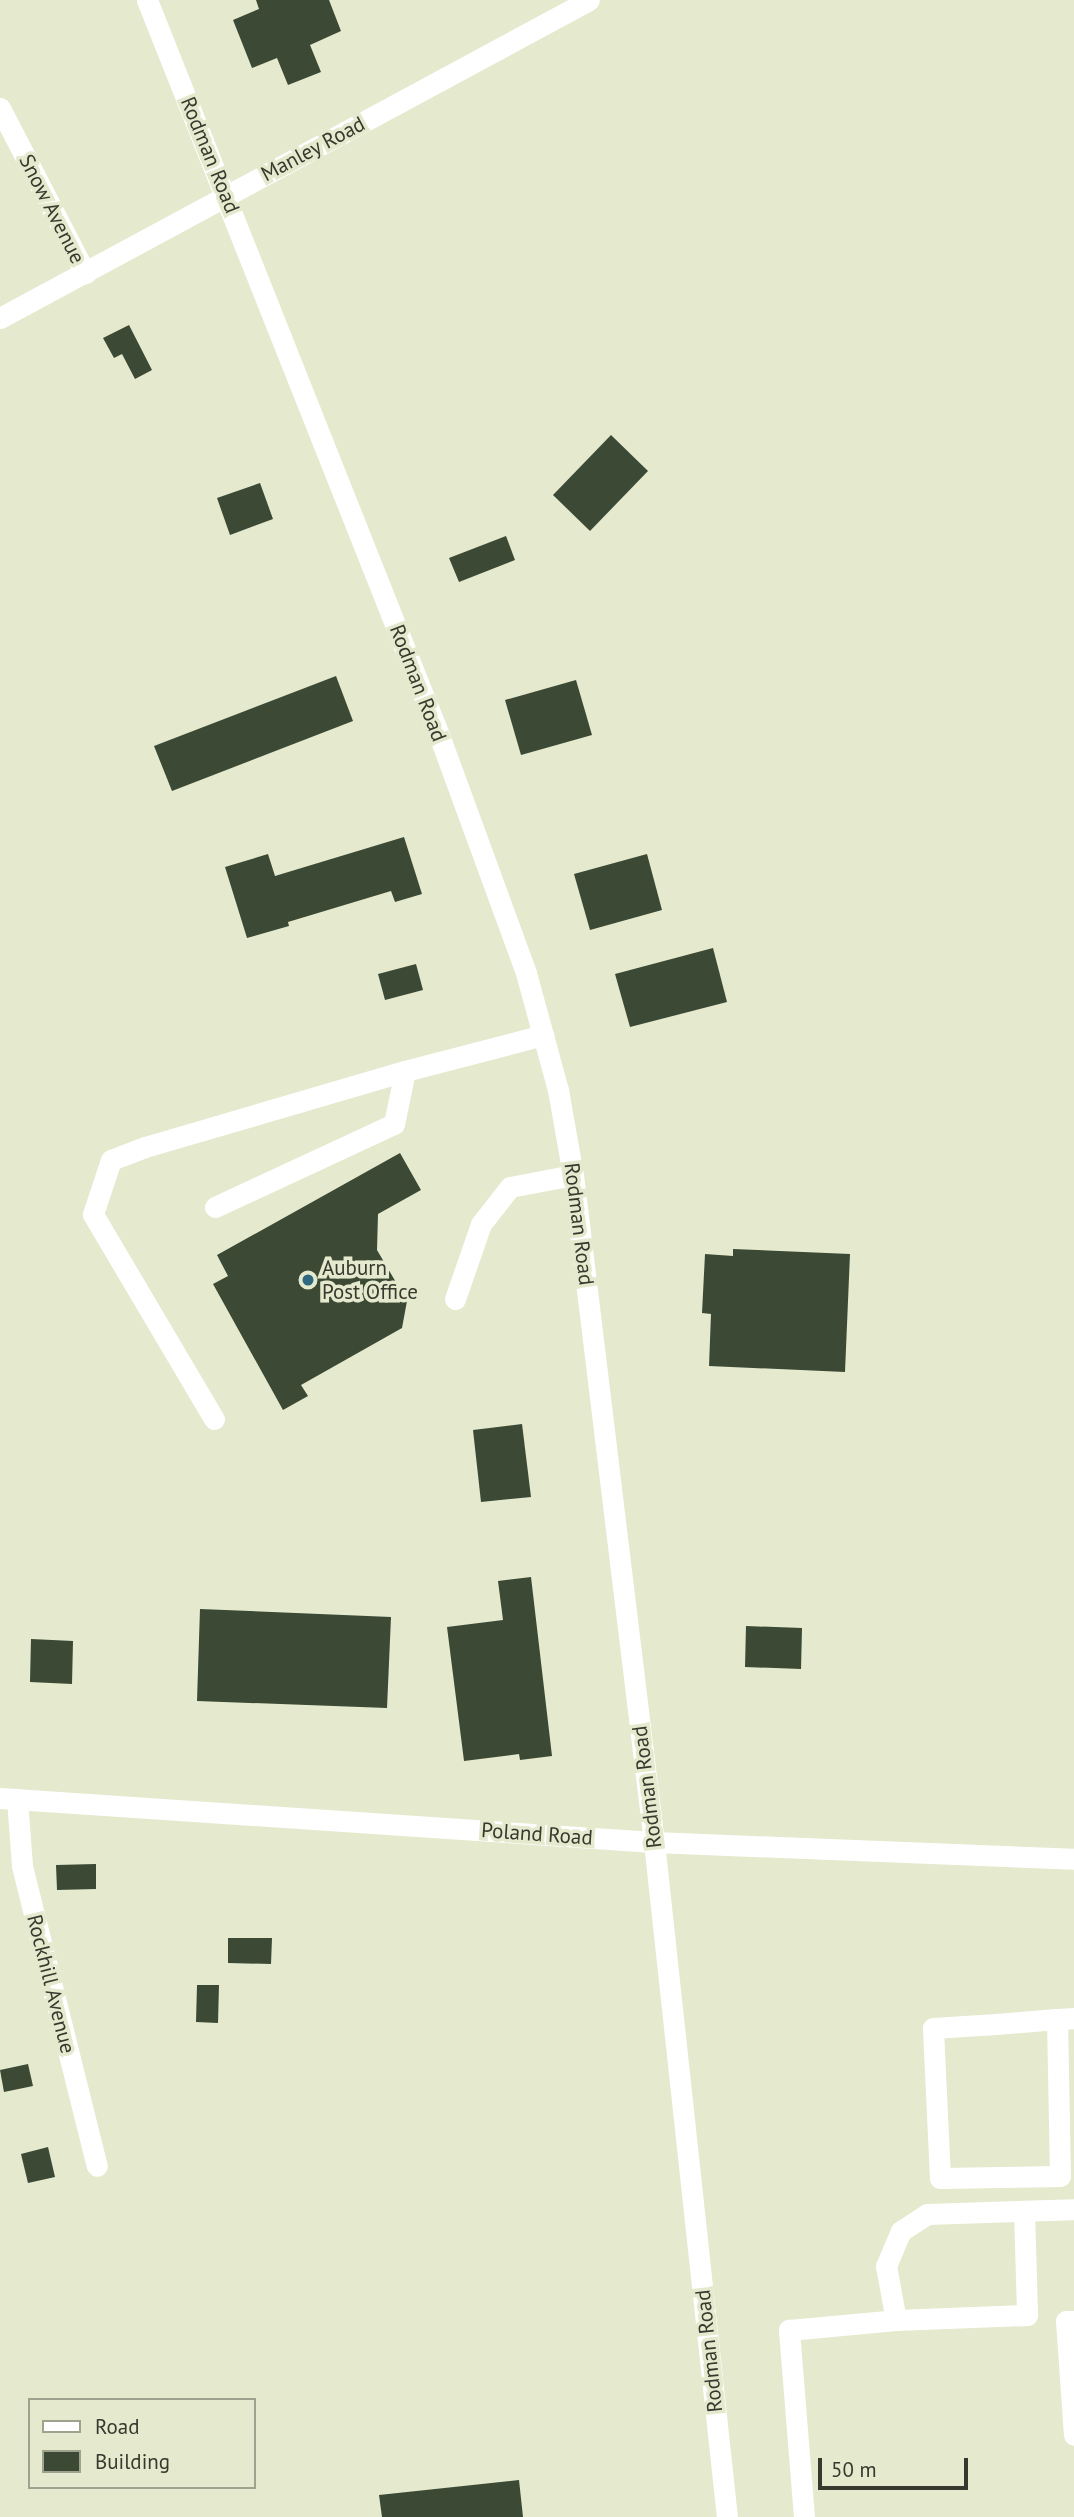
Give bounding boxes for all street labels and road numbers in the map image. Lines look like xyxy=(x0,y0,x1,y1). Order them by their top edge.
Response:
street label: Rodman Road xyxy=(175,93,245,217)
street label: Manley Road xyxy=(256,111,370,187)
street label: Snow Avenue xyxy=(13,150,91,268)
street label: Rodman Road xyxy=(384,621,452,745)
street label: Rodman Road xyxy=(559,1161,599,1287)
street label: Rodman Road xyxy=(627,1724,667,1850)
street label: Poland Road xyxy=(480,1818,594,1850)
street label: Rockhill Avenue xyxy=(21,1912,81,2056)
street label: Rodman Road xyxy=(690,2288,728,2414)

